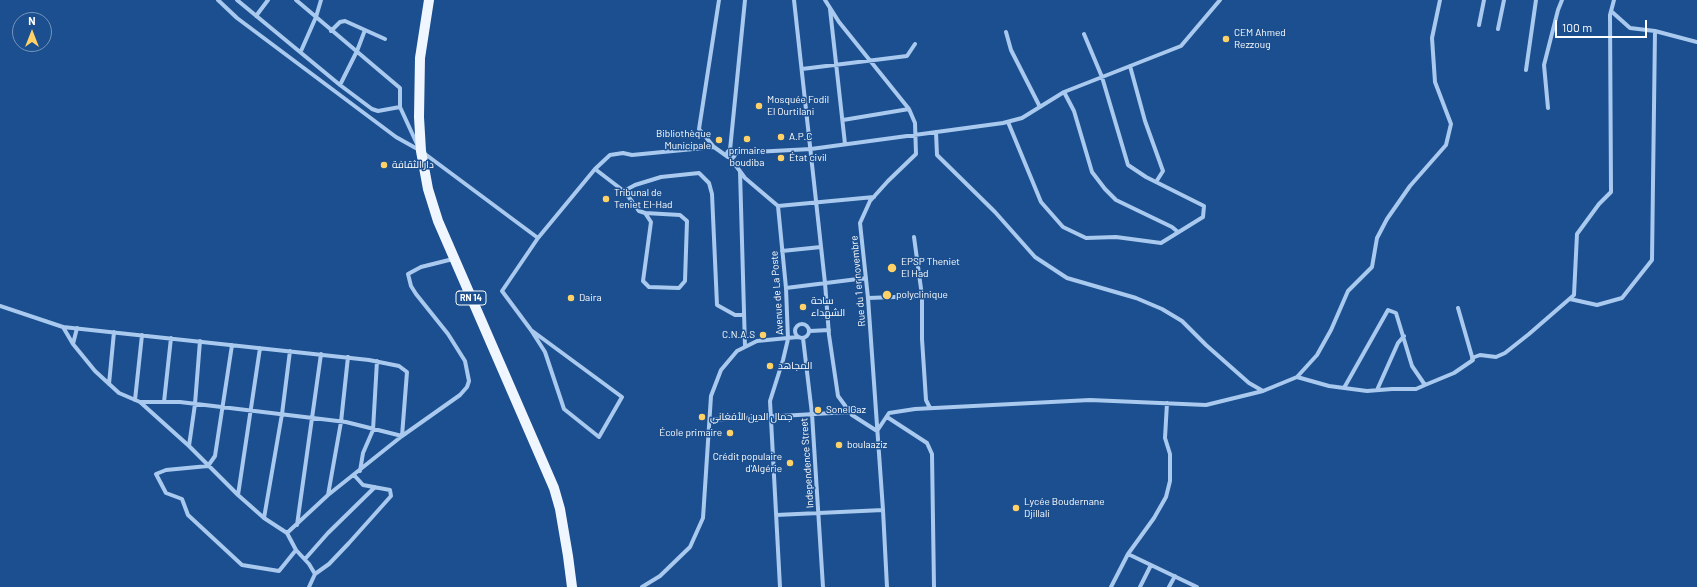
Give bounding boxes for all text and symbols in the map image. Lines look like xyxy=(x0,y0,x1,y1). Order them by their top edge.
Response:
north arrow xyxy=(12,12,52,52)
scale bar xyxy=(1557,12,1649,38)
text: N xyxy=(28,14,36,27)
text: 100 m xyxy=(1562,20,1592,34)
place label: CEM Ahmed Rezzoug xyxy=(1234,27,1286,50)
marker: CEM Ahmed Rezzoug xyxy=(1221,34,1231,44)
place label: Mosquée Fodil El Ourtilani xyxy=(767,94,829,118)
marker: Mosquée Fodil El Ourtilani xyxy=(754,101,764,111)
place label: Bibliothèque Municipale xyxy=(656,128,711,152)
place label: A.P.C xyxy=(789,131,812,143)
marker: A.P.C xyxy=(776,132,786,142)
marker: primaire boudiba xyxy=(742,134,752,144)
marker: Bibliothèque Municipale xyxy=(714,135,724,145)
place label: primaire boudiba xyxy=(729,145,765,168)
place label: État civil xyxy=(789,152,827,164)
marker: État civil xyxy=(776,153,786,163)
place label: دار الثقافة xyxy=(392,159,434,171)
marker: دار الثقافة xyxy=(379,160,389,170)
place label: Tribunal de Teniet El-Had xyxy=(614,187,673,210)
marker: Tribunal de Teniet El-Had xyxy=(601,194,611,204)
street label: Rue du 1 er novembre xyxy=(848,235,868,327)
street label: Avenue de La Poste xyxy=(768,251,786,335)
place label: EPSP Theniet El Had xyxy=(901,256,960,280)
marker: EPSP Theniet El Had xyxy=(886,262,898,274)
marker: polyclinique xyxy=(881,289,893,301)
place label: polyclinique xyxy=(896,289,948,301)
road number: RN 14 xyxy=(456,291,486,305)
place label: Daira xyxy=(579,292,602,304)
marker: Daira xyxy=(566,293,576,303)
place label: ساحة الشهداء xyxy=(811,295,845,318)
marker: ساحة الشهداء xyxy=(798,302,808,312)
place label: C.N.A.S xyxy=(722,329,755,341)
marker: C.N.A.S xyxy=(758,330,768,340)
place label: المجاهد xyxy=(778,360,812,372)
marker: المجاهد xyxy=(765,361,775,371)
place label: SonelGaz xyxy=(826,404,866,416)
marker: SonelGaz xyxy=(813,405,823,415)
place label: جمال الدين الأفغاني xyxy=(710,411,792,423)
marker: جمال الدين الأفغاني xyxy=(697,412,707,422)
street label: Independence Street xyxy=(798,417,816,509)
place label: École primaire xyxy=(659,427,722,439)
marker: École primaire xyxy=(725,428,735,438)
place label: boulaaziz xyxy=(847,439,887,451)
marker: boulaaziz xyxy=(834,440,844,450)
place label: Crédit populaire d'Algérie xyxy=(713,451,782,474)
marker: Crédit populaire d'Algérie xyxy=(785,458,795,468)
place label: Lycée Boudernane Djillali xyxy=(1024,496,1104,520)
marker: Lycée Boudernane Djillali xyxy=(1011,503,1021,513)

